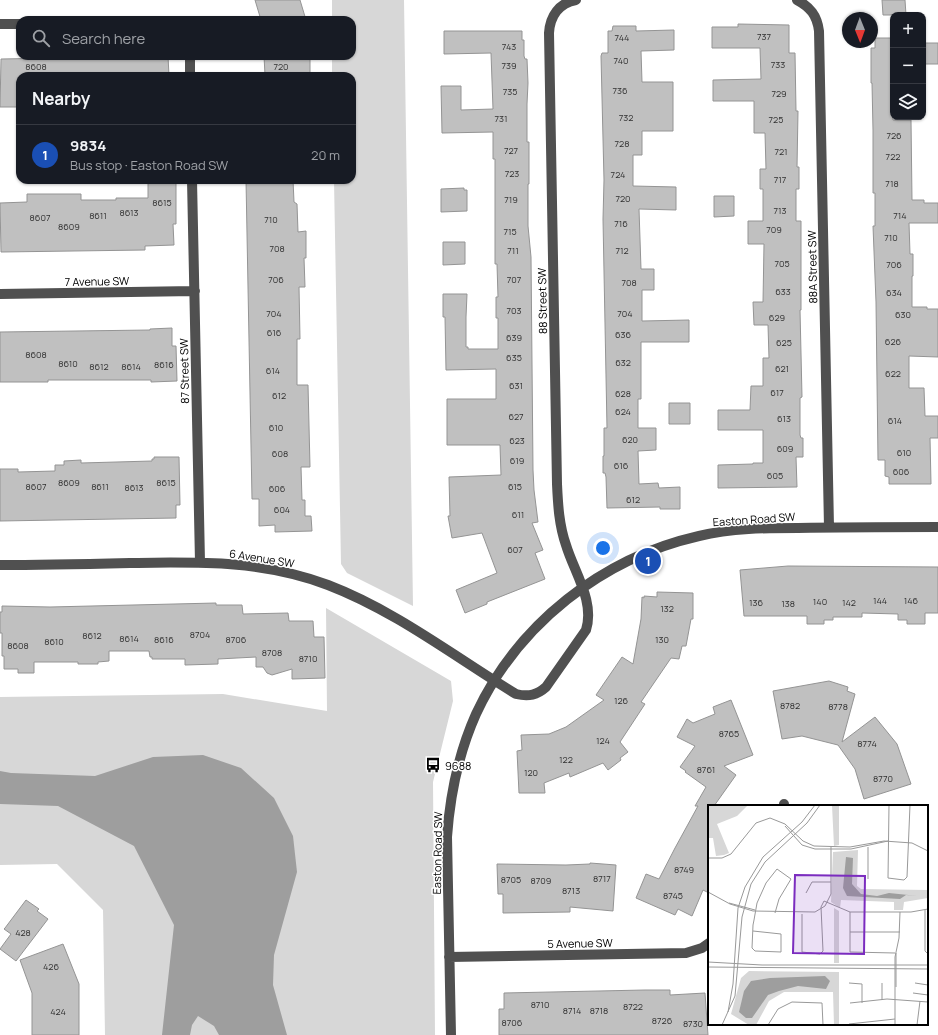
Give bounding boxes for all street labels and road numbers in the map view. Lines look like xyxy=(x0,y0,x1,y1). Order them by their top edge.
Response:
street label: 88A Street SW xyxy=(804,230,820,304)
street label: 88 Street SW xyxy=(534,267,550,334)
street label: 7 Avenue SW xyxy=(65,273,130,289)
street label: 87 Street SW xyxy=(176,337,192,404)
street label: Easton Road SW xyxy=(712,509,796,529)
street label: 6 Avenue SW xyxy=(228,545,296,571)
street label: Easton Road SW xyxy=(429,811,445,894)
street label: 5 Avenue SW xyxy=(547,935,613,951)

